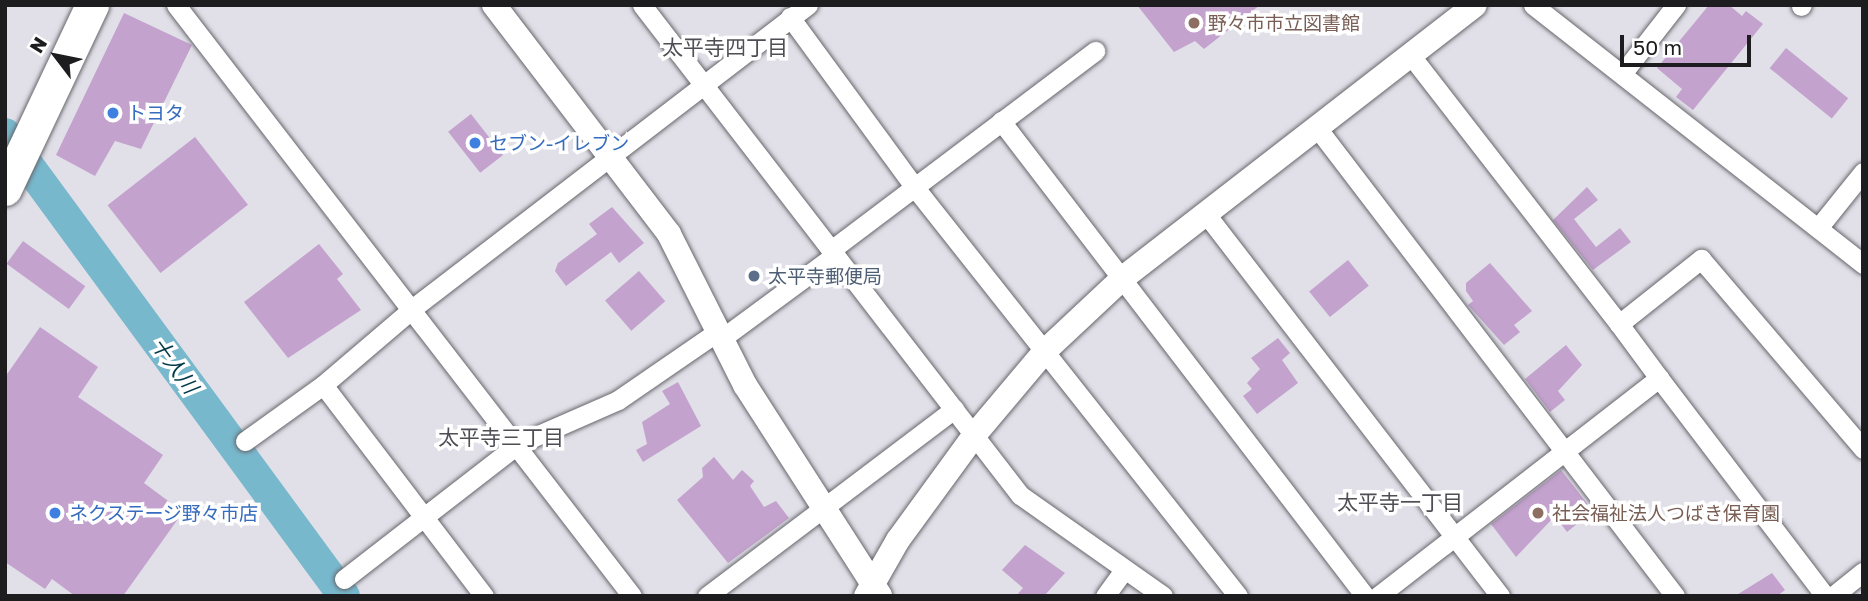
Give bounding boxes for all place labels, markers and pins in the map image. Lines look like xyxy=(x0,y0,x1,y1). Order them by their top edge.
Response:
place label: 野々市市立図書館 xyxy=(1208,12,1360,34)
marker: 野々市市立図書館 xyxy=(1186,15,1202,31)
place label: トヨタ xyxy=(127,102,184,124)
marker: トヨタ xyxy=(105,105,121,121)
place label: セブン-イレブン xyxy=(489,132,629,154)
marker: セブン-イレブン xyxy=(467,135,483,151)
place label: 太平寺郵便局 xyxy=(768,265,882,287)
marker: 太平寺郵便局 xyxy=(746,268,762,284)
place label: ネクステージ野々市店 xyxy=(69,502,259,524)
place label: 社会福祉法人つばき保育園 xyxy=(1552,502,1780,524)
marker: ネクステージ野々市店 xyxy=(47,505,63,521)
marker: 社会福祉法人つばき保育園 xyxy=(1530,505,1546,521)

